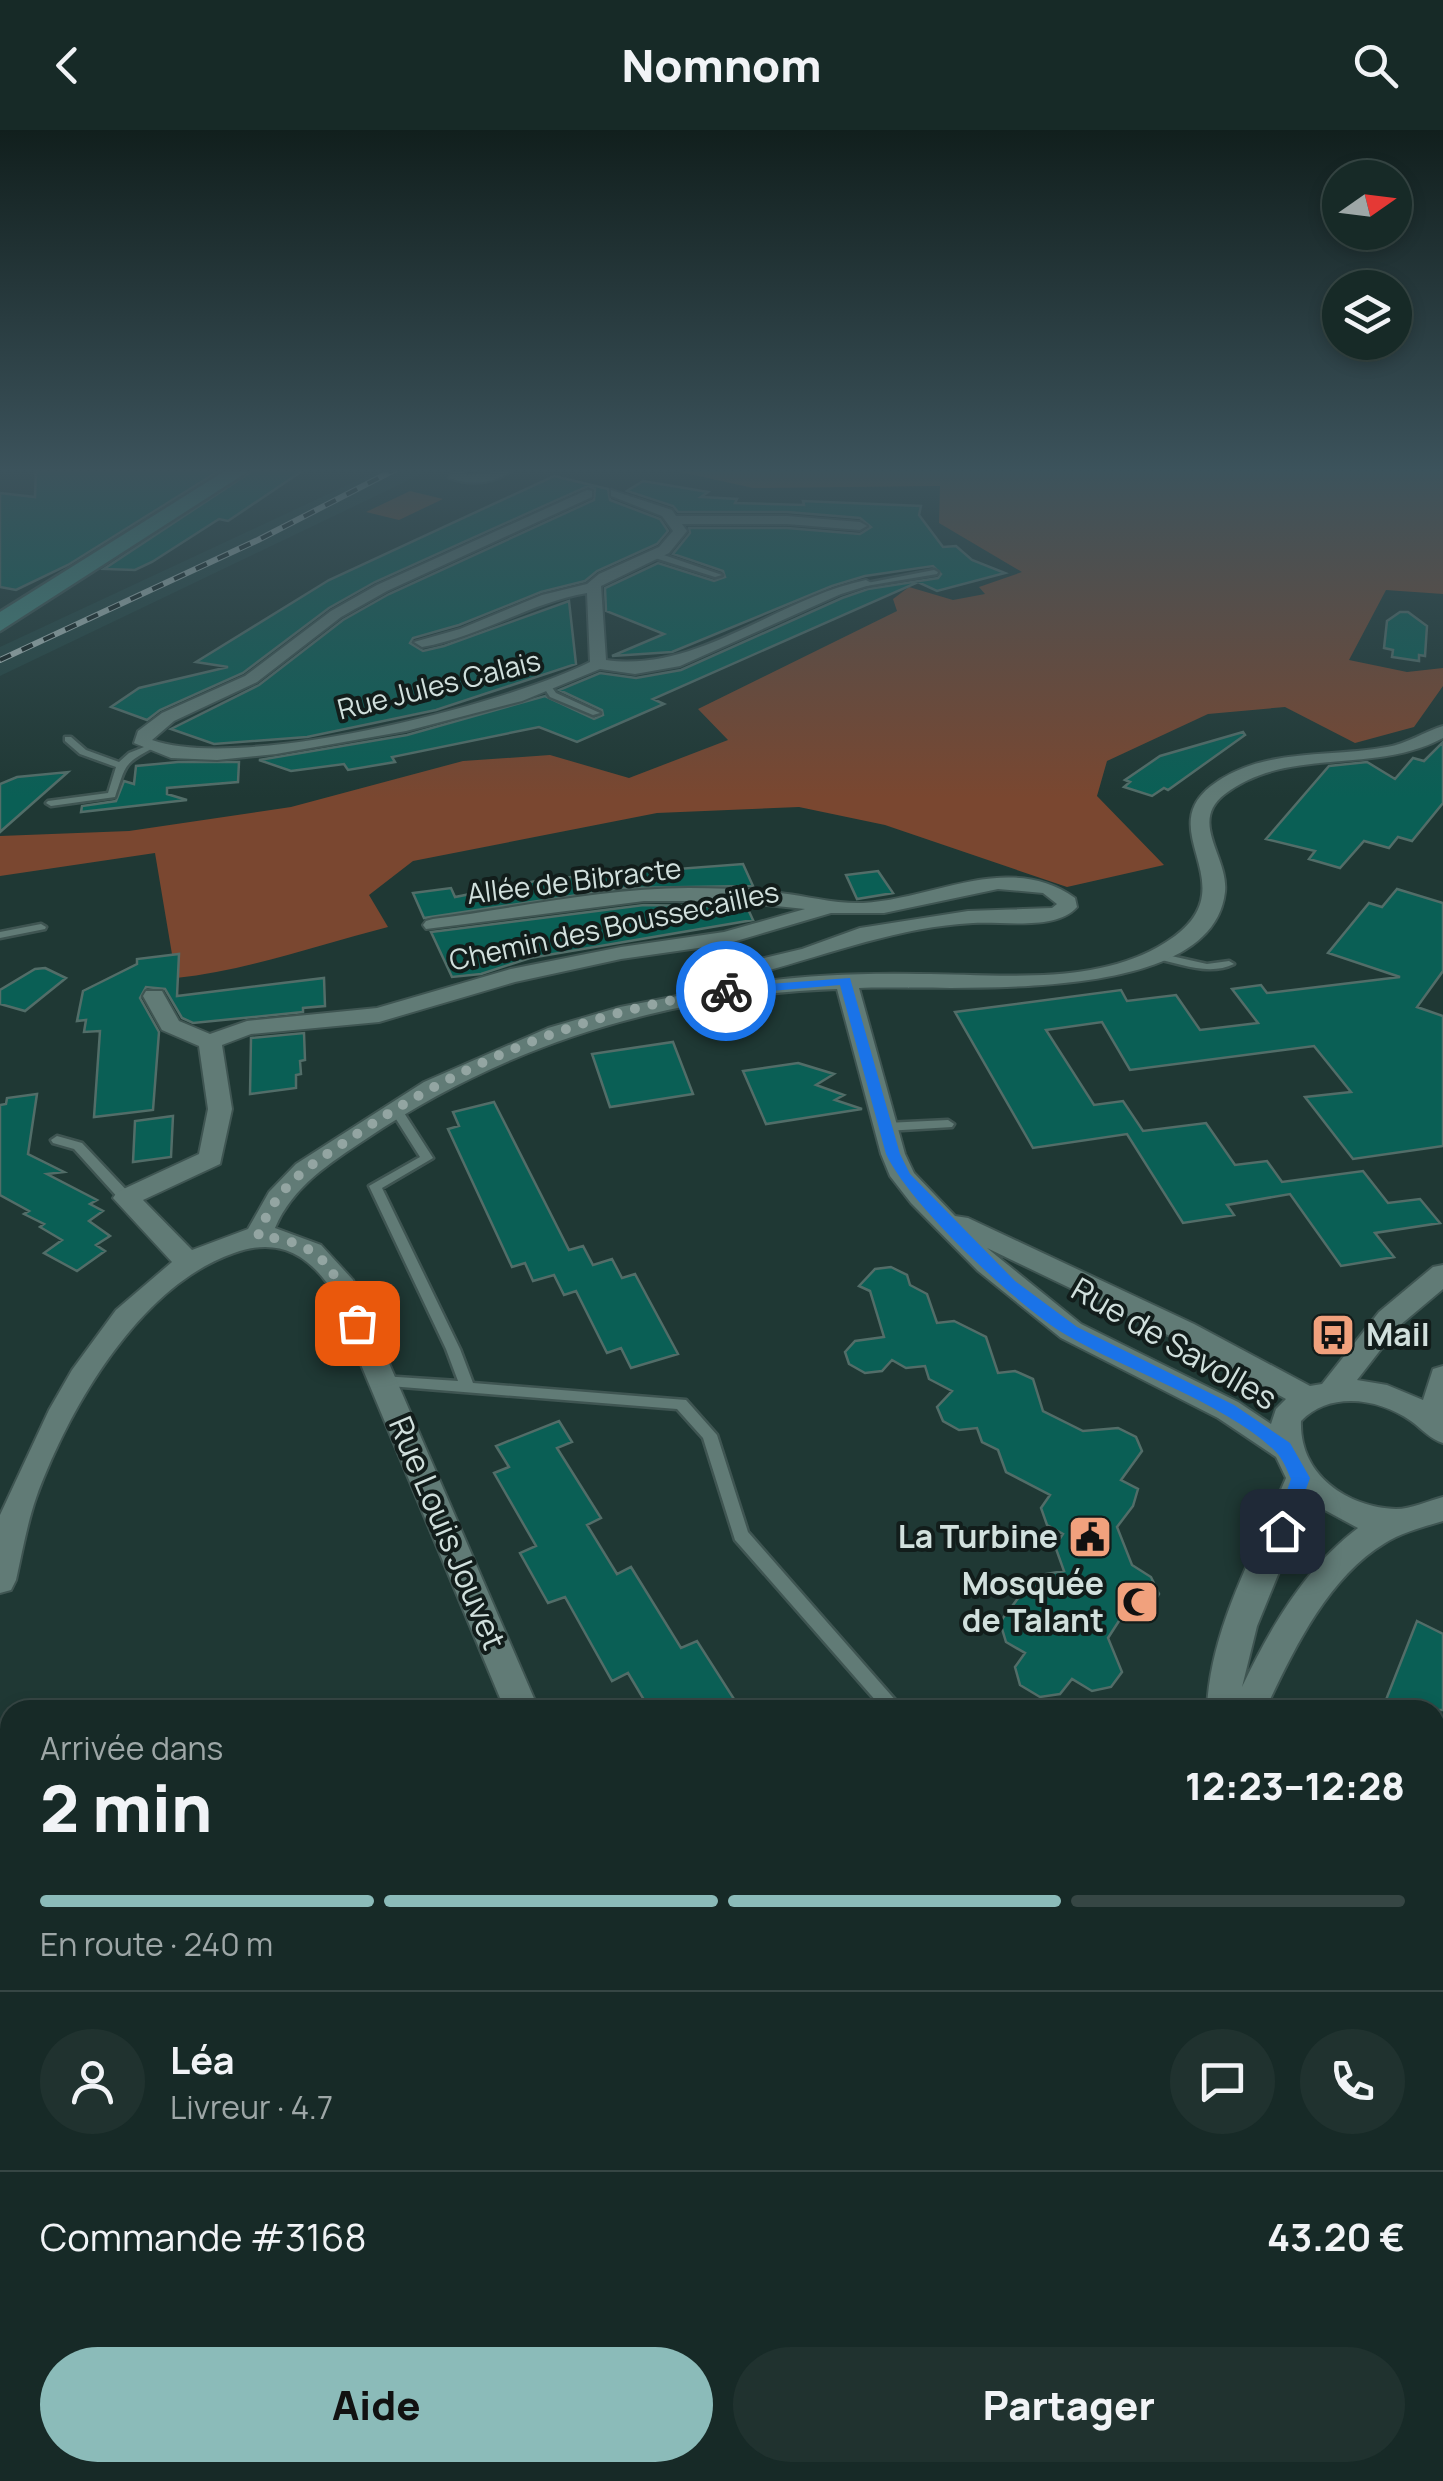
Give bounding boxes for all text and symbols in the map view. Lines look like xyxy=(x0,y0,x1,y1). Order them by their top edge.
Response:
text: Nomnom xyxy=(622,34,821,96)
icon: back xyxy=(40,38,95,93)
icon: search xyxy=(1348,38,1403,93)
north arrow xyxy=(1322,160,1412,250)
map controls xyxy=(1322,160,1412,360)
button: layers xyxy=(1322,270,1412,360)
street label: Rue Jules Calais xyxy=(333,640,544,728)
street label: Allée de Bibracte xyxy=(465,848,683,912)
street label: Chemin des Boussecailles xyxy=(445,871,782,979)
courier xyxy=(676,941,776,1041)
icon: bike xyxy=(699,964,754,1019)
street label: Rue de Savolles xyxy=(1064,1267,1285,1420)
pin xyxy=(315,1281,400,1366)
icon: bag xyxy=(330,1296,385,1351)
bus stop icon: Mail xyxy=(1310,1312,1356,1358)
place label: Mail xyxy=(1366,1312,1430,1356)
street label: Rue Louis Jouvet xyxy=(379,1409,517,1656)
pin xyxy=(1240,1489,1325,1574)
icon: home xyxy=(1255,1504,1310,1559)
place label: La Turbine xyxy=(898,1514,1058,1558)
public building icon: La Turbine xyxy=(1067,1514,1113,1560)
place label: Mosquée de Talant xyxy=(962,1561,1104,1642)
mosque icon: Mosquée de Talant xyxy=(1114,1579,1160,1625)
text: Arrivée dans xyxy=(40,1726,223,1770)
text: 12:23–12:28 xyxy=(1185,1759,1405,1811)
text: 2 min xyxy=(40,1763,212,1852)
text: En route · 240 m xyxy=(40,1922,273,1966)
button: person xyxy=(40,2029,145,2134)
button: chat xyxy=(1170,2029,1275,2134)
button: phone xyxy=(1300,2029,1405,2134)
text: Léa xyxy=(170,2033,235,2085)
text: Livreur · 4.7 xyxy=(170,2085,333,2129)
text: Commande #3168 xyxy=(40,2210,366,2262)
text: 43.20 € xyxy=(1267,2210,1405,2262)
button: Aide xyxy=(40,2347,713,2462)
button: Partager xyxy=(733,2347,1405,2462)

